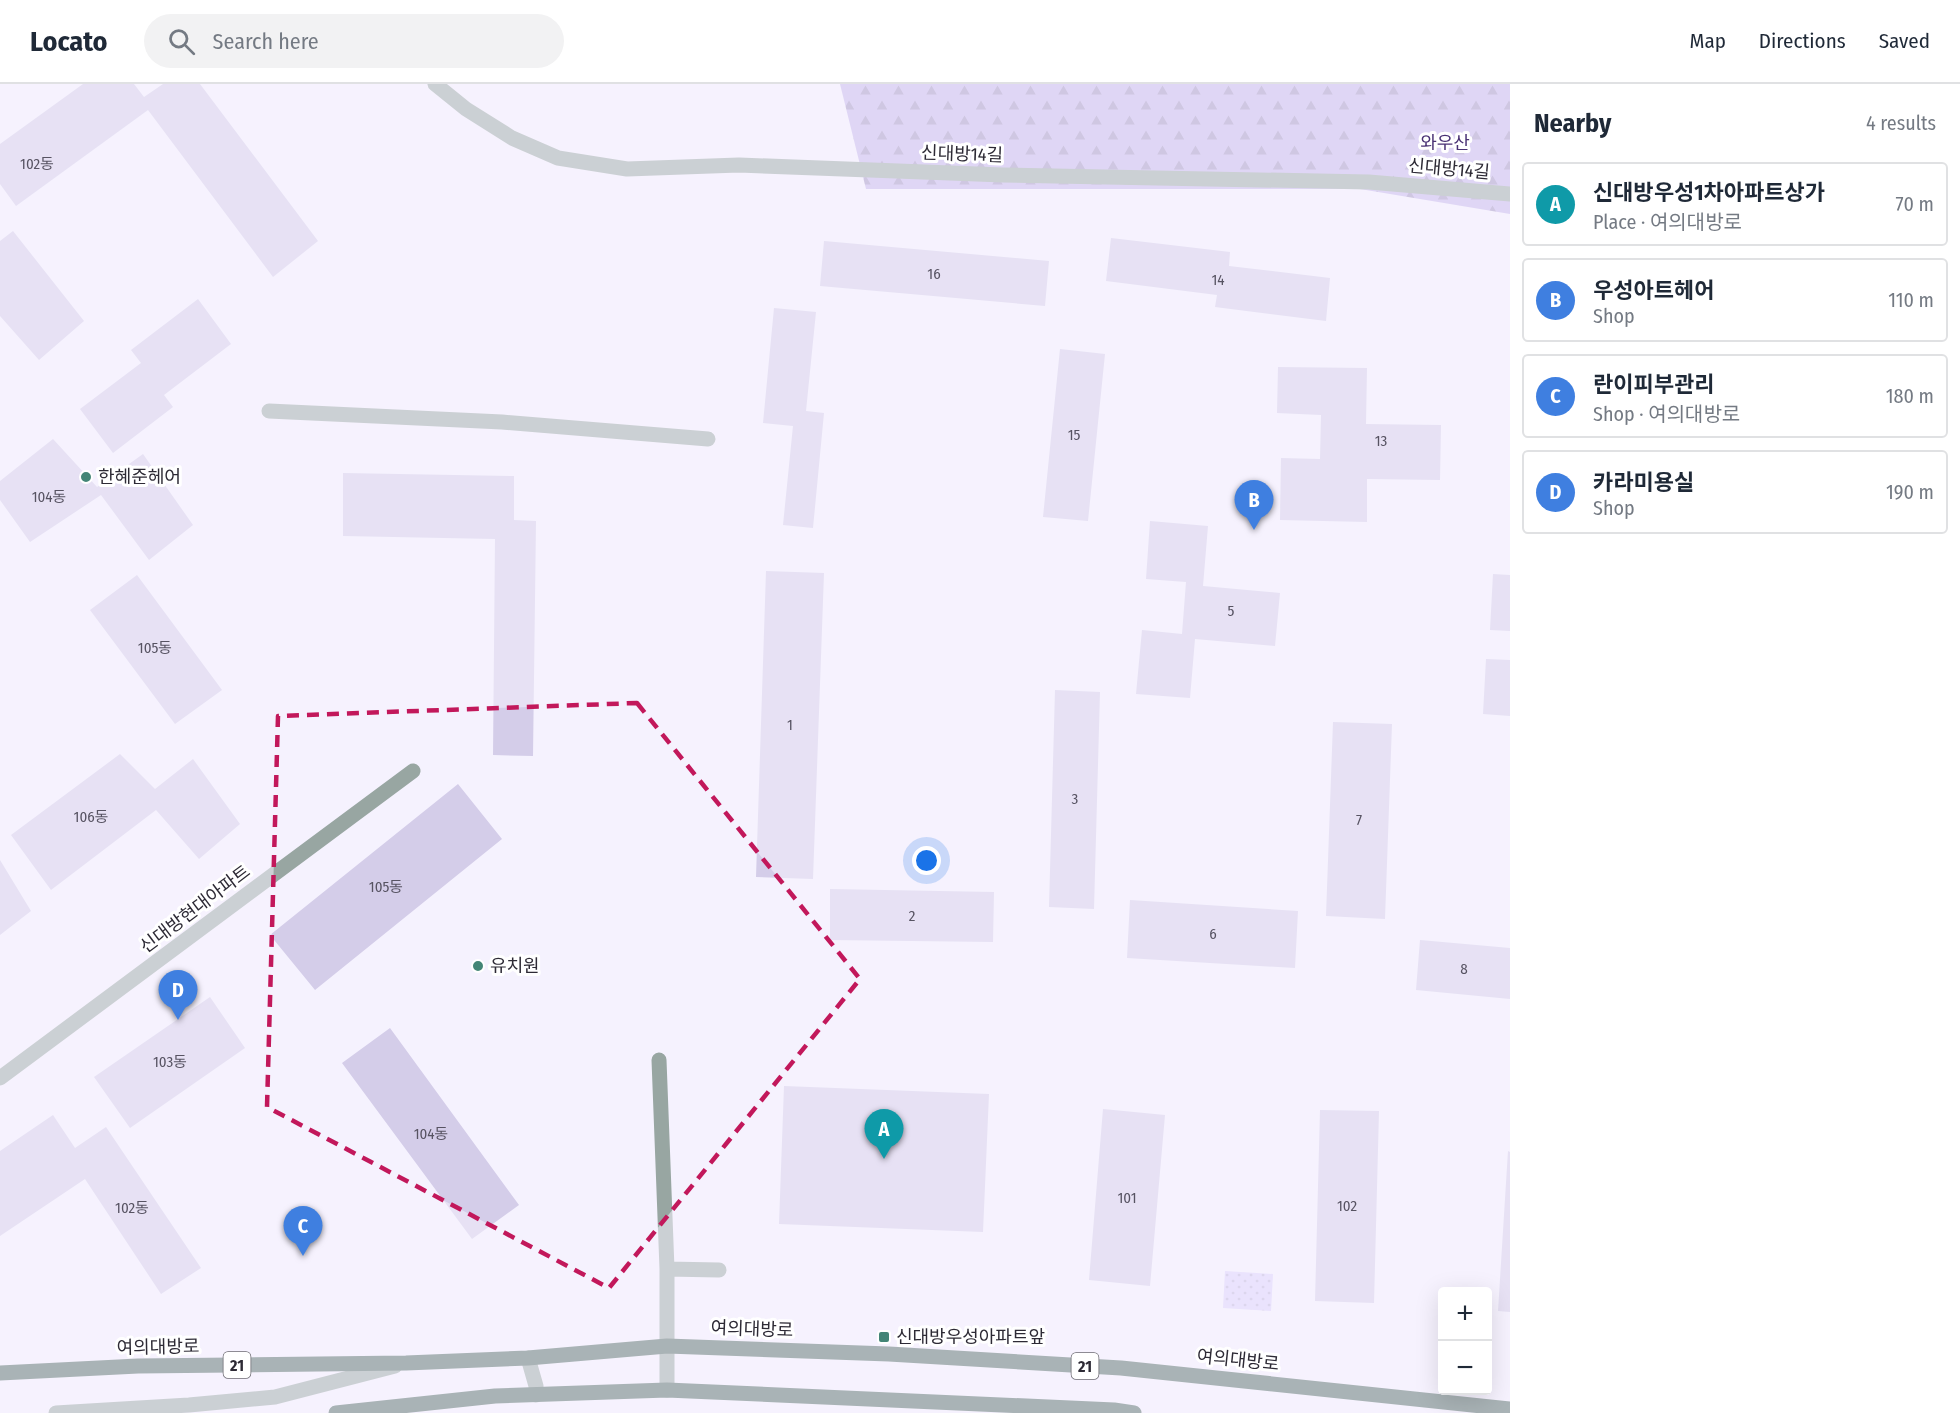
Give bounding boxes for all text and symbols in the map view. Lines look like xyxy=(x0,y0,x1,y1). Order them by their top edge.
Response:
search box xyxy=(144,14,564,68)
text: Locato xyxy=(30,25,108,58)
icon: search xyxy=(165,25,198,58)
text: Search here xyxy=(213,28,319,55)
text: Map xyxy=(1689,28,1726,54)
text: Directions xyxy=(1759,28,1846,54)
text: Saved xyxy=(1879,28,1930,54)
text: Nearby xyxy=(1534,108,1611,139)
text: 4 results xyxy=(1866,111,1936,135)
park label: 와우산 xyxy=(1420,132,1470,154)
street label: 신대방14길 xyxy=(921,142,1003,166)
street label: 신대방14길 xyxy=(1407,154,1491,184)
house number: 102동 xyxy=(20,155,54,173)
text: 신대방우성1차아파트상가 xyxy=(1593,179,1825,206)
text: A xyxy=(1550,192,1561,216)
text: 70 m xyxy=(1896,192,1934,216)
text: Place · 여의대방로 xyxy=(1593,210,1742,234)
house number: 16 xyxy=(927,265,941,283)
house number: 14 xyxy=(1211,271,1225,289)
text: 우성아트헤어 xyxy=(1593,277,1714,304)
text: B xyxy=(1550,288,1561,312)
text: 110 m xyxy=(1888,288,1934,312)
text: Shop xyxy=(1593,304,1635,328)
text: 란이피부관리 xyxy=(1593,371,1714,398)
text: C xyxy=(1550,384,1561,408)
text: 180 m xyxy=(1886,384,1934,408)
text: Shop · 여의대방로 xyxy=(1593,402,1740,426)
house number: 15 xyxy=(1068,426,1080,444)
house number: 13 xyxy=(1375,432,1388,450)
place label: 한혜준헤어 xyxy=(98,466,181,488)
text: 카라미용실 xyxy=(1593,469,1694,496)
marker: 한혜준헤어 xyxy=(79,470,93,484)
pin: B xyxy=(1234,480,1274,530)
text: D xyxy=(1550,480,1561,504)
text: 190 m xyxy=(1886,480,1934,504)
house number: 104동 xyxy=(32,488,66,506)
text: Shop xyxy=(1593,496,1635,520)
house number: 5 xyxy=(1228,602,1235,620)
house number: 105동 xyxy=(138,639,172,657)
house number: 1 xyxy=(787,716,793,734)
house number: 3 xyxy=(1072,790,1079,808)
house number: 106동 xyxy=(74,808,108,826)
house number: 7 xyxy=(1356,811,1362,829)
your location xyxy=(912,846,941,875)
street label: 신대방현대아파트 xyxy=(135,860,255,958)
house number: 105동 xyxy=(369,878,403,896)
house number: 2 xyxy=(909,907,916,925)
house number: 6 xyxy=(1209,925,1217,943)
place label: 유치원 xyxy=(490,955,540,977)
marker: 유치원 xyxy=(471,959,485,973)
house number: 8 xyxy=(1460,960,1468,978)
pin: D xyxy=(158,970,198,1020)
house number: 103동 xyxy=(153,1053,187,1071)
pin: A xyxy=(864,1110,904,1159)
house number: 104동 xyxy=(414,1125,448,1143)
house number: 101 xyxy=(1117,1189,1137,1207)
house number: 102 xyxy=(1337,1197,1357,1215)
house number: 102동 xyxy=(115,1199,149,1217)
pin: C xyxy=(284,1206,322,1256)
map controls xyxy=(1438,1287,1492,1395)
button: + xyxy=(1438,1287,1492,1341)
street label: 여의대방로 xyxy=(710,1317,794,1341)
place label: 신대방우성아파트앞 xyxy=(896,1326,1045,1348)
marker: 신대방우성아파트앞 xyxy=(877,1330,891,1344)
street label: 여의대방로 xyxy=(116,1335,200,1359)
button: − xyxy=(1438,1341,1492,1395)
street label: 여의대방로 xyxy=(1196,1345,1280,1375)
road number: 21 xyxy=(224,1352,250,1378)
road number: 21 xyxy=(1072,1353,1098,1379)

